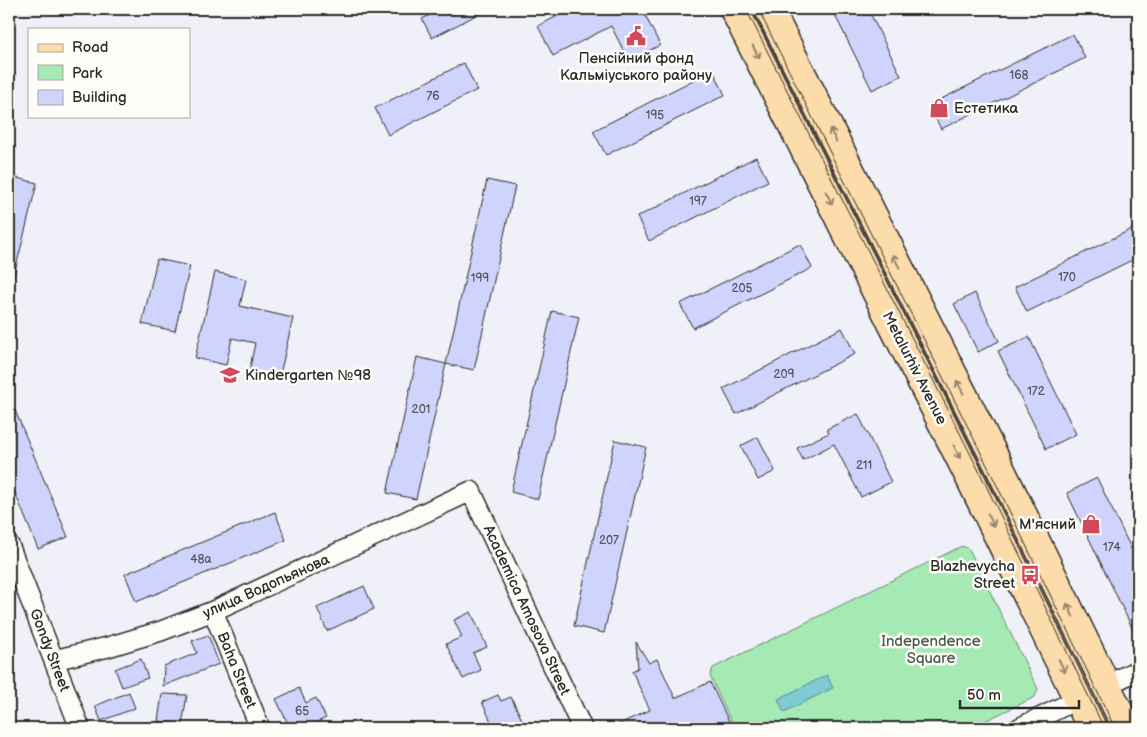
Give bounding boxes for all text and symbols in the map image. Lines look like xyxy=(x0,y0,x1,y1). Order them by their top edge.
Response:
public building icon: Пенсійний фонд Кальміуського району xyxy=(625,25,647,47)
legend xyxy=(28,28,190,118)
text: Road xyxy=(72,38,108,57)
one-way arrow xyxy=(752,44,761,59)
place label: Пенсійний фонд Кальміуського району xyxy=(560,49,712,85)
text: Park xyxy=(72,64,103,83)
house number: 168 xyxy=(1010,68,1028,83)
text: Building xyxy=(72,88,127,107)
house number: 76 xyxy=(426,89,440,104)
shop icon: Естетика xyxy=(928,97,950,119)
place label: Естетика xyxy=(954,99,1019,118)
house number: 195 xyxy=(646,108,664,123)
one-way arrow xyxy=(828,128,837,143)
one-way arrow xyxy=(824,190,834,205)
house number: 197 xyxy=(689,194,707,209)
one-way arrow xyxy=(891,254,900,269)
house number: 170 xyxy=(1058,270,1076,285)
house number: 199 xyxy=(471,271,489,286)
house number: 205 xyxy=(731,281,753,296)
street label: Metalurhiv Avenue xyxy=(878,308,951,428)
school or university icon: Kindergarten №98 xyxy=(219,364,241,386)
place label: Kindergarten №98 xyxy=(245,366,371,385)
house number: 209 xyxy=(773,367,795,382)
one-way arrow xyxy=(955,380,965,395)
house number: 172 xyxy=(1027,384,1045,399)
house number: 201 xyxy=(412,402,430,417)
one-way arrow xyxy=(953,444,962,459)
house number: 211 xyxy=(856,458,872,473)
one-way arrow xyxy=(986,512,996,527)
shop icon: М'ясний xyxy=(1080,513,1102,535)
place label: М'ясний xyxy=(1019,515,1076,534)
street label: Academica Amosova Street xyxy=(479,522,575,699)
house number: 207 xyxy=(599,533,619,548)
house number: 174 xyxy=(1103,540,1122,555)
street label: улица Водопьянова xyxy=(200,550,333,623)
house number: 48а xyxy=(190,552,212,567)
place label: Blazhevycha Street xyxy=(930,557,1015,593)
bus stop icon: Blazhevycha Street xyxy=(1019,564,1041,586)
one-way arrow xyxy=(1065,603,1074,618)
street label: Gondy Street xyxy=(25,606,74,695)
street label: Baha Street xyxy=(213,629,261,711)
park label: Independence Square xyxy=(881,632,981,668)
one-way arrow xyxy=(1058,658,1067,673)
scale bar xyxy=(960,677,1078,709)
text: 50 m xyxy=(967,686,1001,705)
house number: 65 xyxy=(295,704,309,719)

